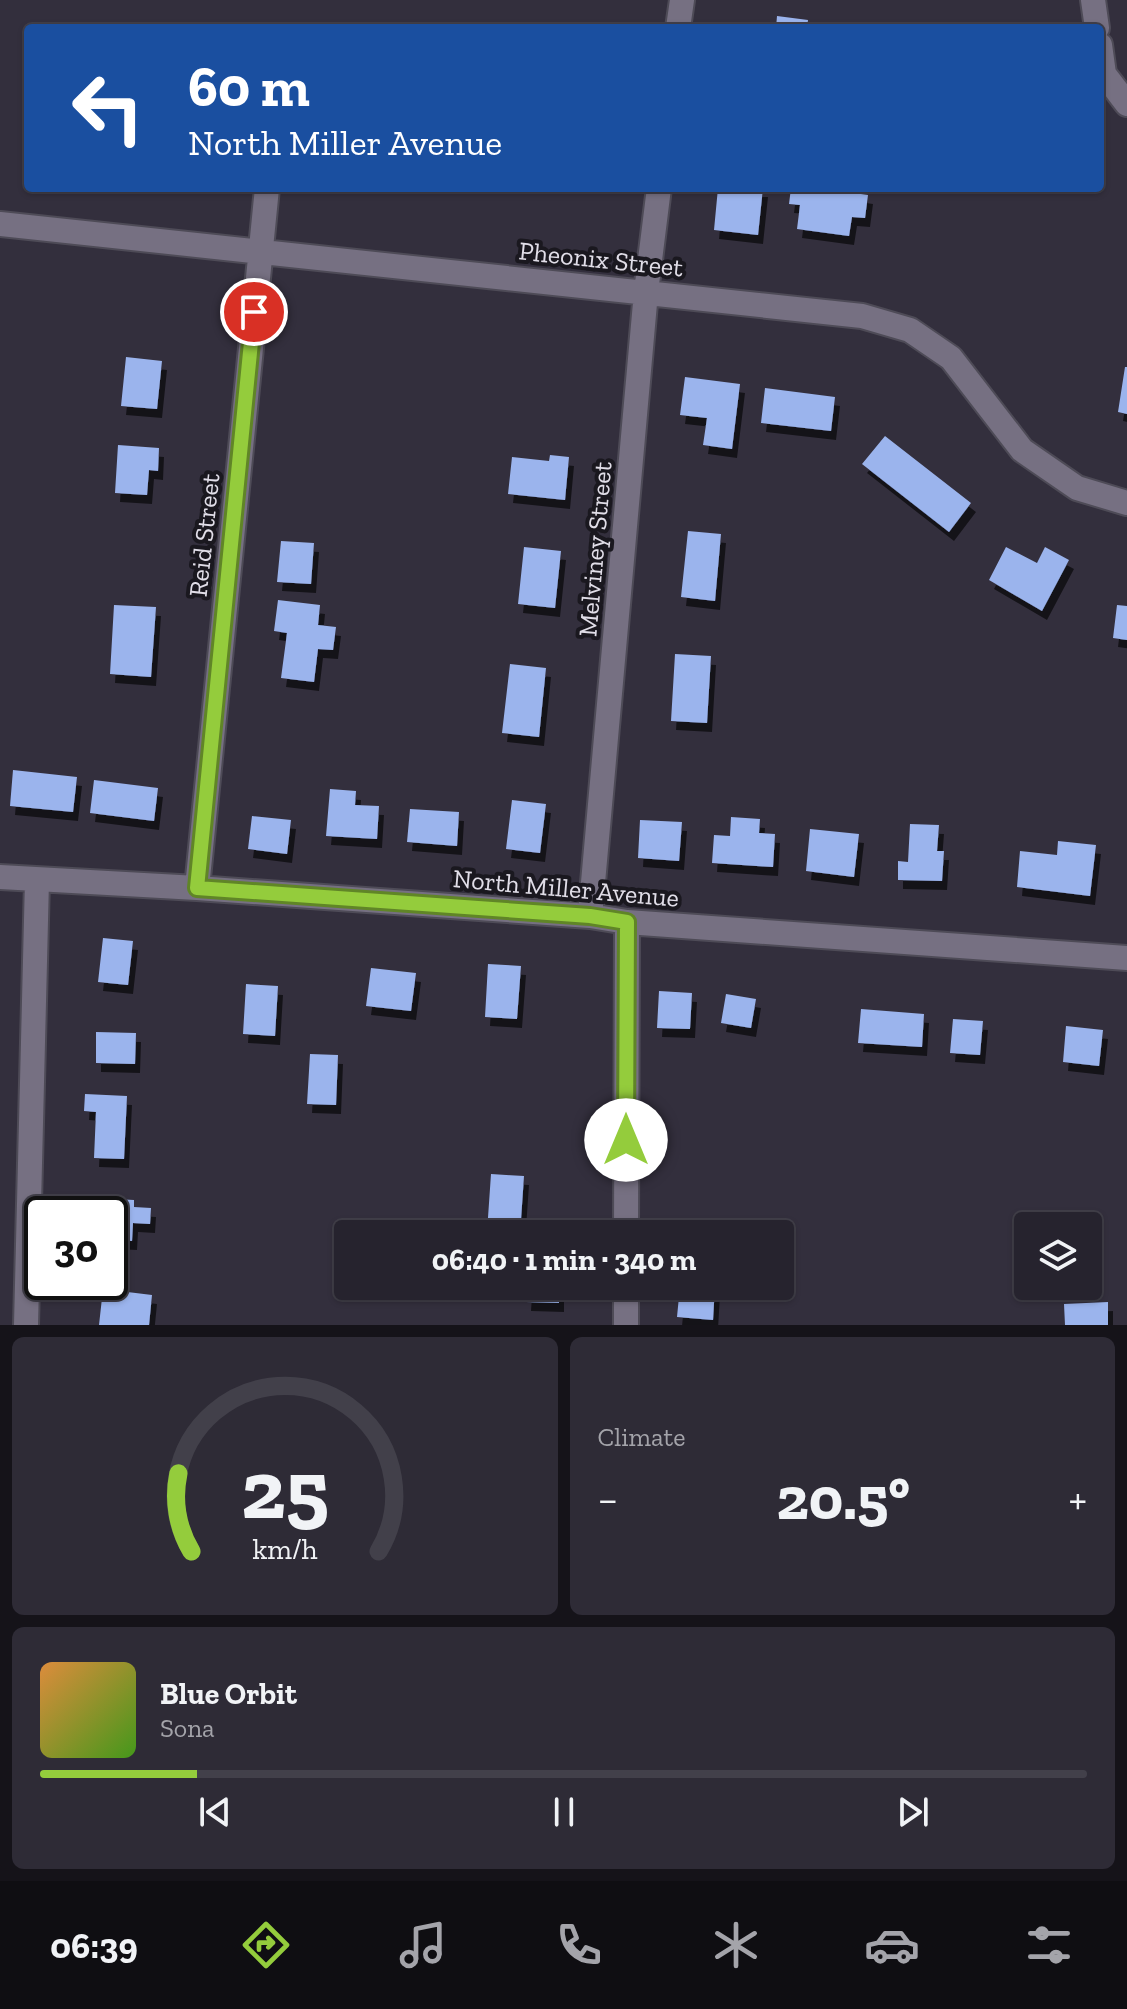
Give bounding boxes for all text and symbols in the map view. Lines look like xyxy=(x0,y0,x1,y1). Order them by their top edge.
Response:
text: 60 m xyxy=(188,53,310,120)
icon: left xyxy=(56,56,160,160)
text: North Miller Avenue xyxy=(188,121,502,164)
street label: Pheonix Street xyxy=(517,234,685,284)
pin xyxy=(220,278,288,346)
icon: arrive xyxy=(232,290,276,334)
street label: Melviney Street xyxy=(571,460,619,638)
street label: Reid Street xyxy=(182,471,226,598)
street label: North Miller Avenue xyxy=(452,862,680,914)
position arrow xyxy=(584,1098,668,1182)
speed limit sign: 30 xyxy=(24,1196,128,1300)
map controls xyxy=(1014,1212,1102,1300)
button: layers xyxy=(1014,1212,1102,1300)
text: 06:40 · 1 min · 340 m xyxy=(432,1242,696,1278)
text: Climate xyxy=(598,1421,685,1453)
text: 25 xyxy=(241,1439,329,1539)
text: 20.5° xyxy=(777,1462,910,1534)
text: − xyxy=(598,1472,618,1525)
text: + xyxy=(1068,1472,1087,1525)
text: km/h xyxy=(252,1532,317,1566)
text: Blue Orbit xyxy=(160,1676,297,1712)
text: Sona xyxy=(160,1712,215,1744)
icon: previous xyxy=(193,1790,237,1834)
icon: pause xyxy=(542,1790,586,1834)
icon: next xyxy=(891,1790,935,1834)
icon: directions xyxy=(238,1917,294,1973)
icon: music xyxy=(395,1917,451,1973)
icon: phone xyxy=(551,1917,607,1973)
icon: climate xyxy=(708,1917,764,1973)
icon: car xyxy=(864,1917,920,1973)
icon: filters xyxy=(1021,1917,1077,1973)
text: 06:39 xyxy=(50,1924,138,1967)

